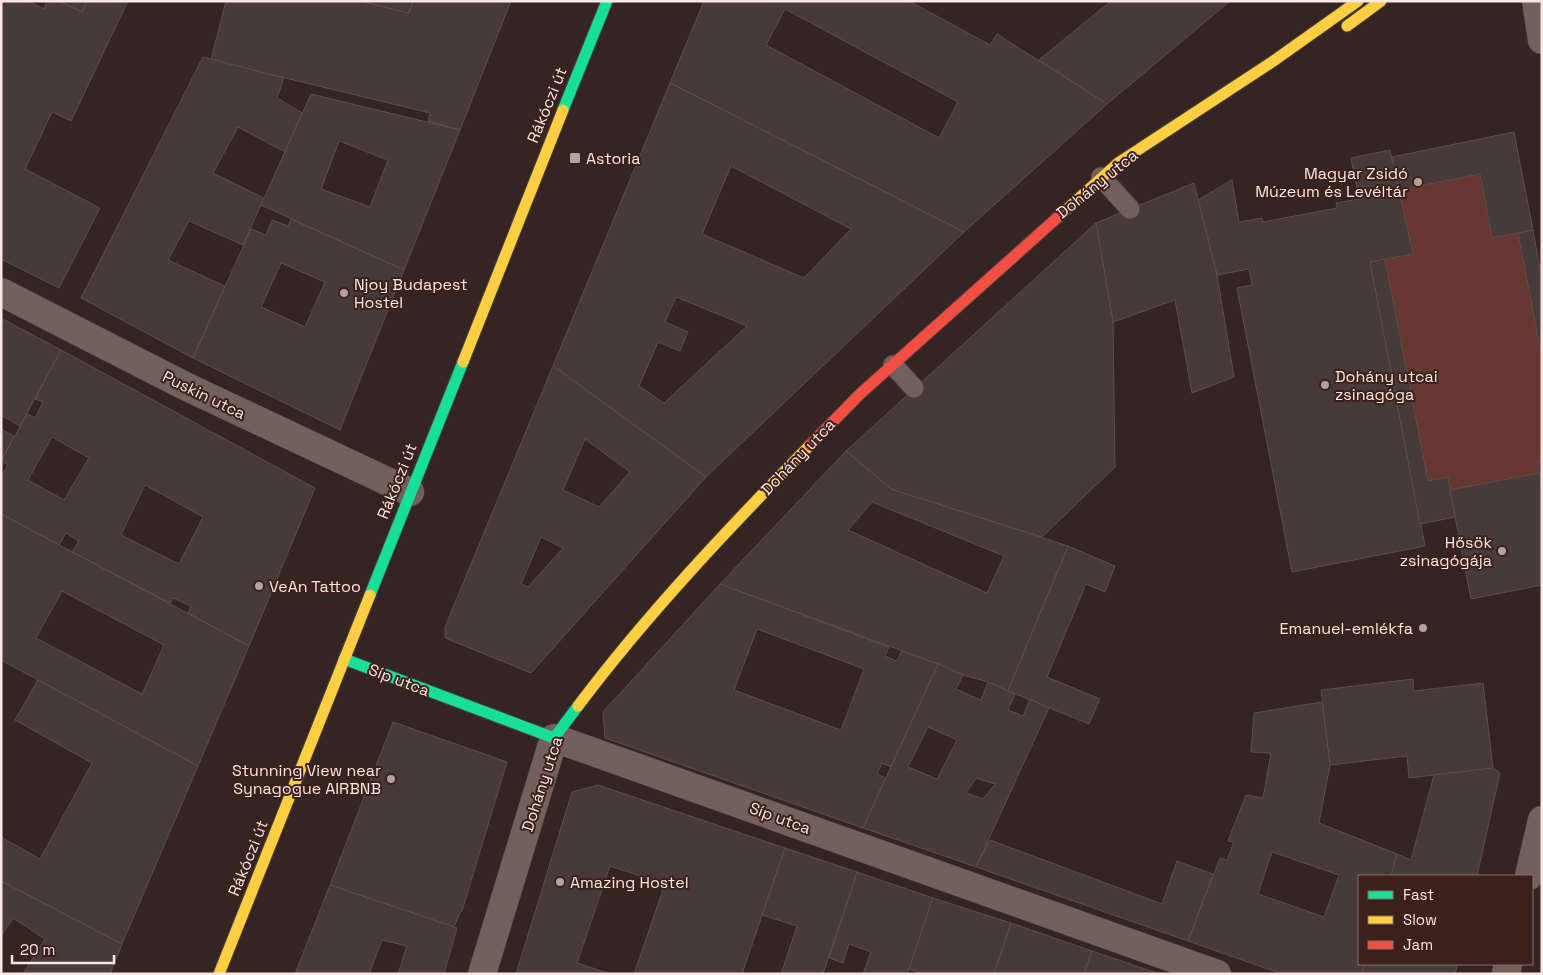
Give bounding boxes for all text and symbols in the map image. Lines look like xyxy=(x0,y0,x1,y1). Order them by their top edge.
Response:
street label: Rákóczi út xyxy=(522,64,572,146)
street label: Dohány utca xyxy=(1052,145,1142,223)
place label: Astoria xyxy=(586,148,640,169)
marker: Astoria xyxy=(568,151,582,165)
place label: Magyar Zsidó Múzeum és Levéltár xyxy=(1255,163,1408,202)
marker: Magyar Zsidó Múzeum és Levéltár xyxy=(1412,176,1424,188)
place label: Njoy Budapest Hostel xyxy=(354,274,468,313)
marker: Njoy Budapest Hostel xyxy=(338,287,350,299)
street label: Puskin utca xyxy=(159,366,249,424)
place label: Dohány utcai zsinagóga xyxy=(1335,366,1438,405)
marker: Dohány utcai zsinagóga xyxy=(1319,379,1331,391)
street label: Dohány utca xyxy=(756,414,840,500)
street label: Rákóczi út xyxy=(372,440,422,522)
place label: Hősök zsinagógája xyxy=(1400,532,1492,571)
marker: Hősök zsinagógája xyxy=(1496,545,1508,557)
place label: VeAn Tattoo xyxy=(269,576,361,597)
marker: VeAn Tattoo xyxy=(253,580,265,592)
place label: Emanuel-emlékfa xyxy=(1280,618,1413,639)
marker: Emanuel-emlékfa xyxy=(1417,622,1429,634)
street label: Síp utca xyxy=(365,659,433,701)
street label: Dohány utca xyxy=(517,734,567,834)
place label: Stunning View near Synagogue AIRBNB xyxy=(232,760,381,799)
marker: Stunning View near Synagogue AIRBNB xyxy=(385,773,397,785)
street label: Síp utca xyxy=(746,797,814,839)
street label: Rákóczi út xyxy=(223,817,273,899)
place label: Amazing Hostel xyxy=(570,872,689,893)
legend xyxy=(1358,875,1533,965)
marker: Amazing Hostel xyxy=(554,876,566,888)
text: Fast xyxy=(1403,885,1434,904)
text: Slow xyxy=(1403,910,1437,929)
scale bar xyxy=(12,932,115,964)
text: Jam xyxy=(1403,935,1433,954)
text: 20 m xyxy=(20,940,55,959)

